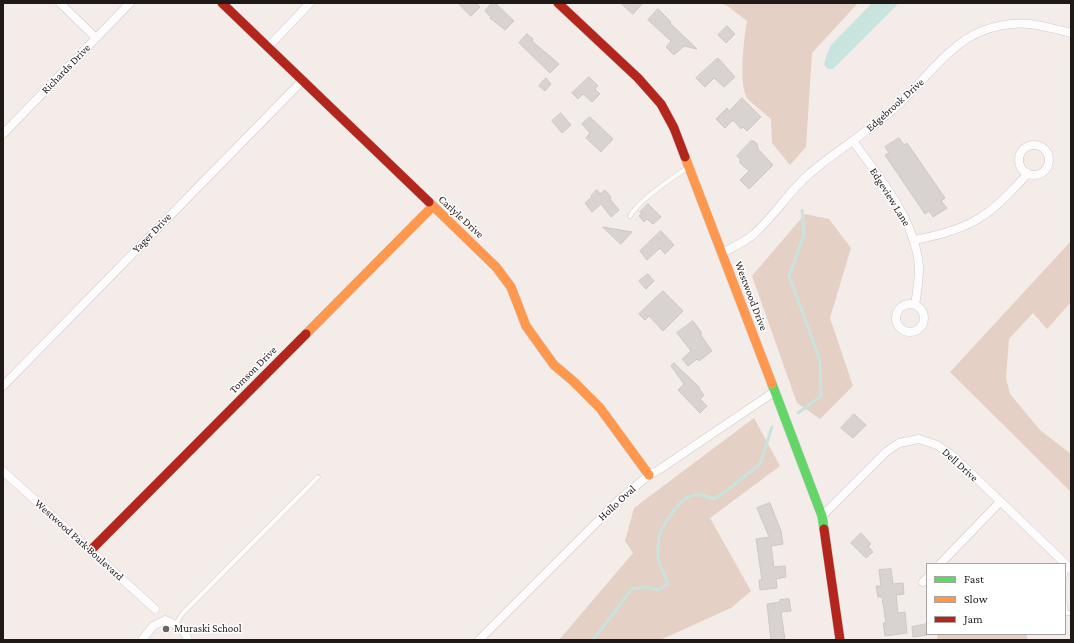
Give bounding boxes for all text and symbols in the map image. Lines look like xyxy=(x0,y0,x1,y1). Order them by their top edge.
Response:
street label: Richards Drive xyxy=(39,41,93,97)
street label: Edgebrook Drive xyxy=(863,76,927,134)
street label: Edgeview Lane xyxy=(867,165,913,229)
street label: Carlyle Drive xyxy=(436,193,486,241)
street label: Yager Drive xyxy=(130,210,174,256)
street label: Westwood Drive xyxy=(732,260,770,332)
street label: Tomson Drive xyxy=(227,344,279,396)
street label: Dell Drive xyxy=(939,445,981,485)
street label: Hollo Oval xyxy=(596,482,638,524)
street label: Westwood Park Boulevard xyxy=(32,497,126,583)
legend xyxy=(926,563,1066,635)
text: Fast xyxy=(964,572,984,586)
text: Slow xyxy=(964,592,988,606)
text: Jam xyxy=(964,612,983,626)
place label: Muraski School xyxy=(174,622,242,636)
marker: Muraski School xyxy=(161,624,171,634)

